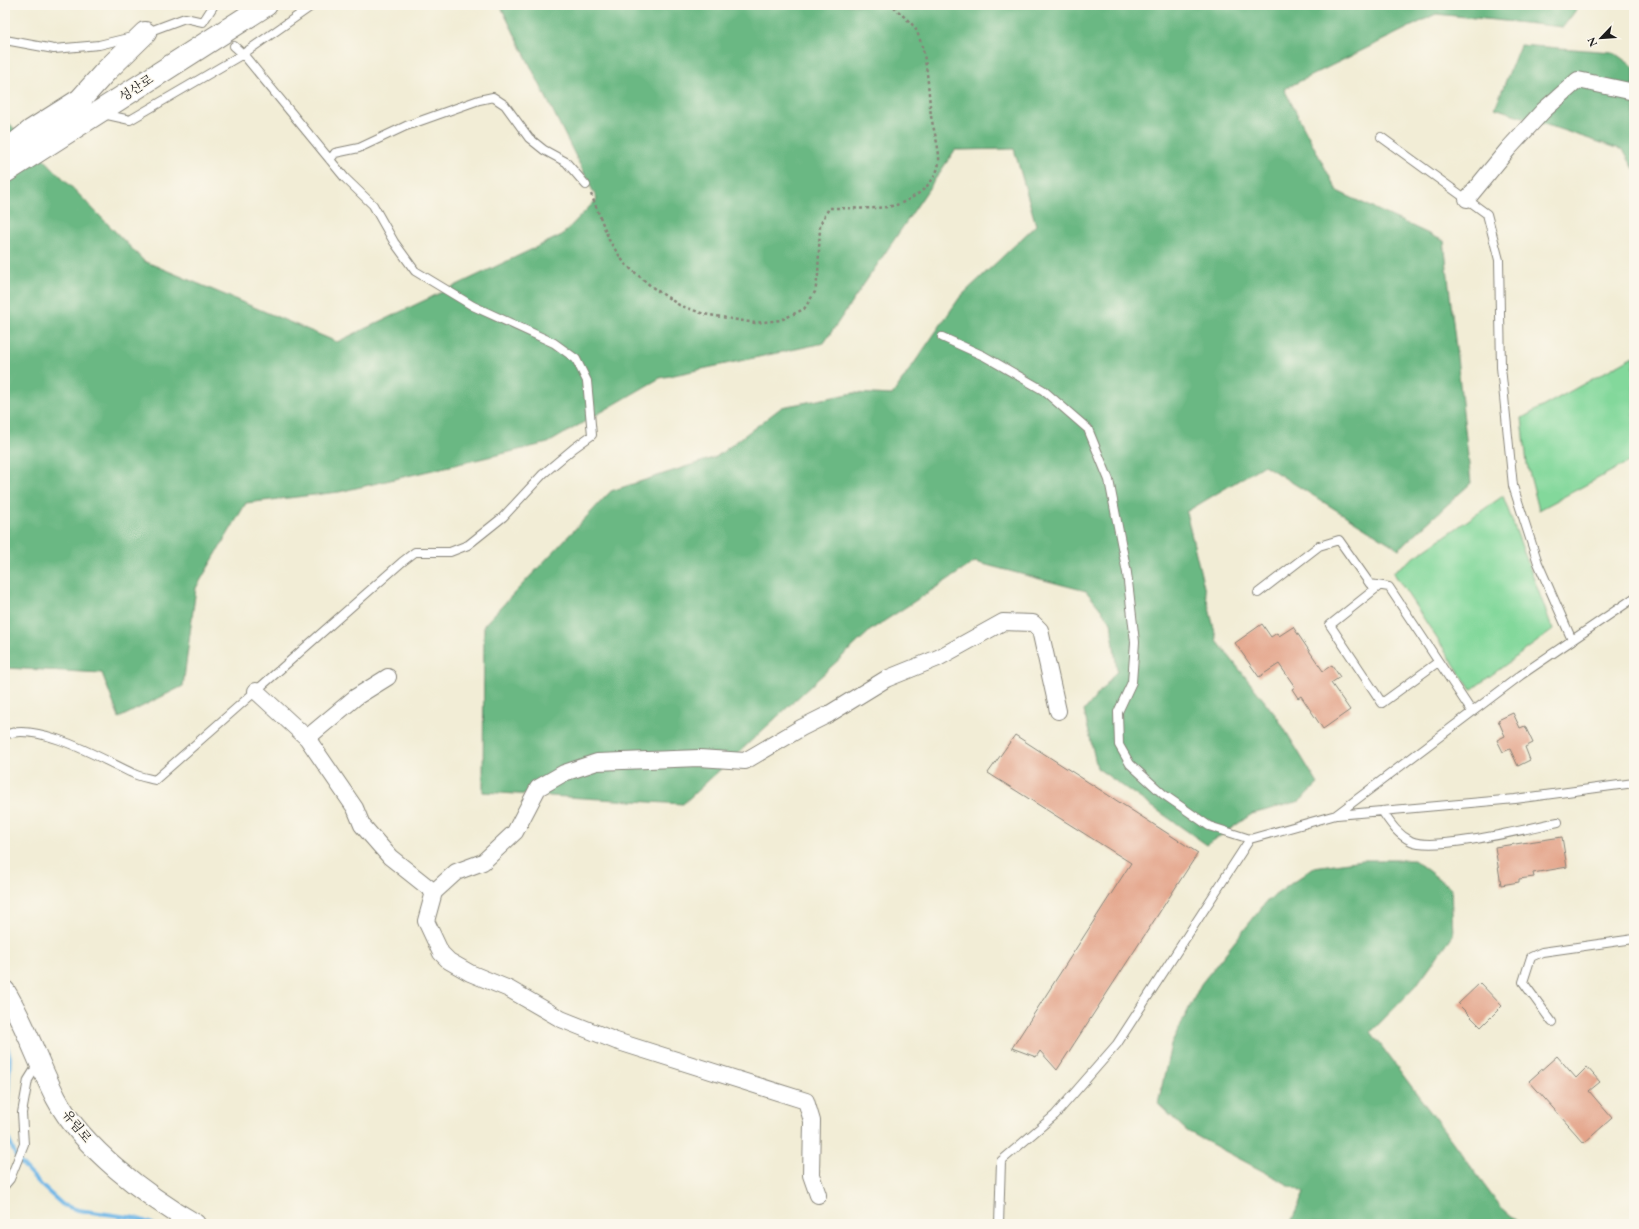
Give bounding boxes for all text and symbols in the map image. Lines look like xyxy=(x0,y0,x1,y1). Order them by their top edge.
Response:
north arrow xyxy=(1581,18,1621,58)
text: N xyxy=(1584,35,1600,49)
street label: 성산로 xyxy=(116,70,157,105)
street label: 유림로 xyxy=(59,1106,96,1146)

